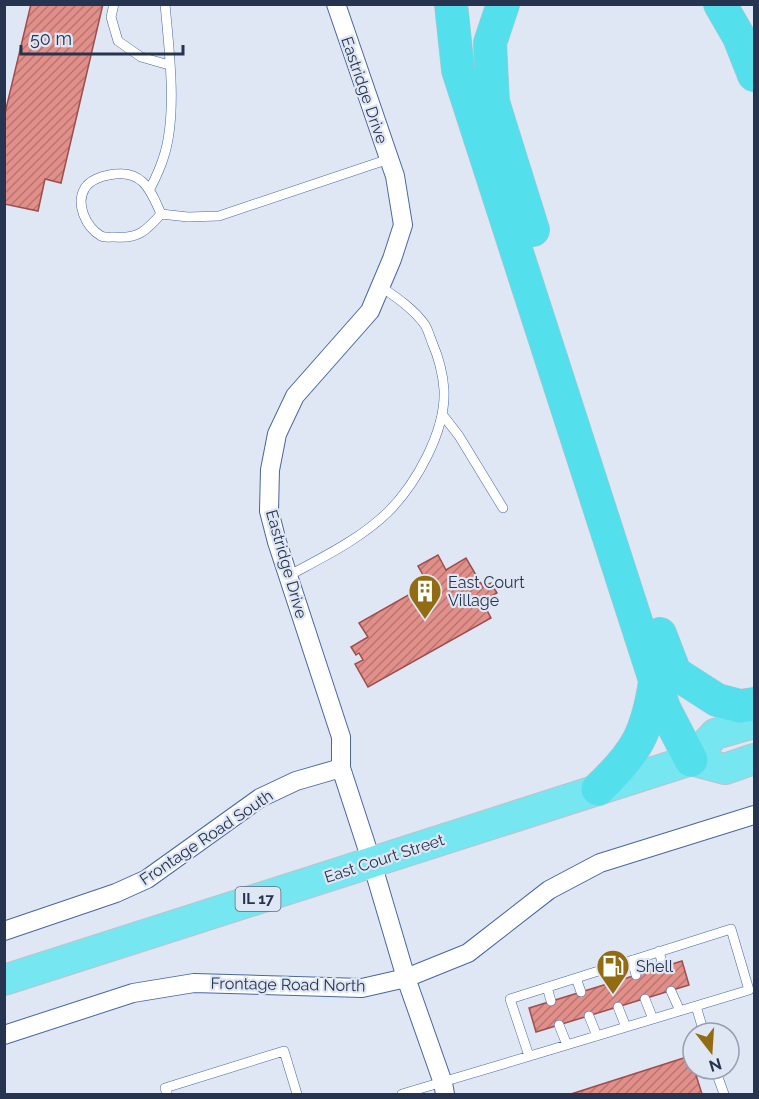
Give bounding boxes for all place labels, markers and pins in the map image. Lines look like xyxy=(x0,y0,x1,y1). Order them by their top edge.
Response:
building icon: East Court Village xyxy=(407,573,443,620)
place label: East Court Village xyxy=(448,573,525,610)
fuel station icon: Shell xyxy=(595,948,631,995)
place label: Shell xyxy=(636,957,674,976)

